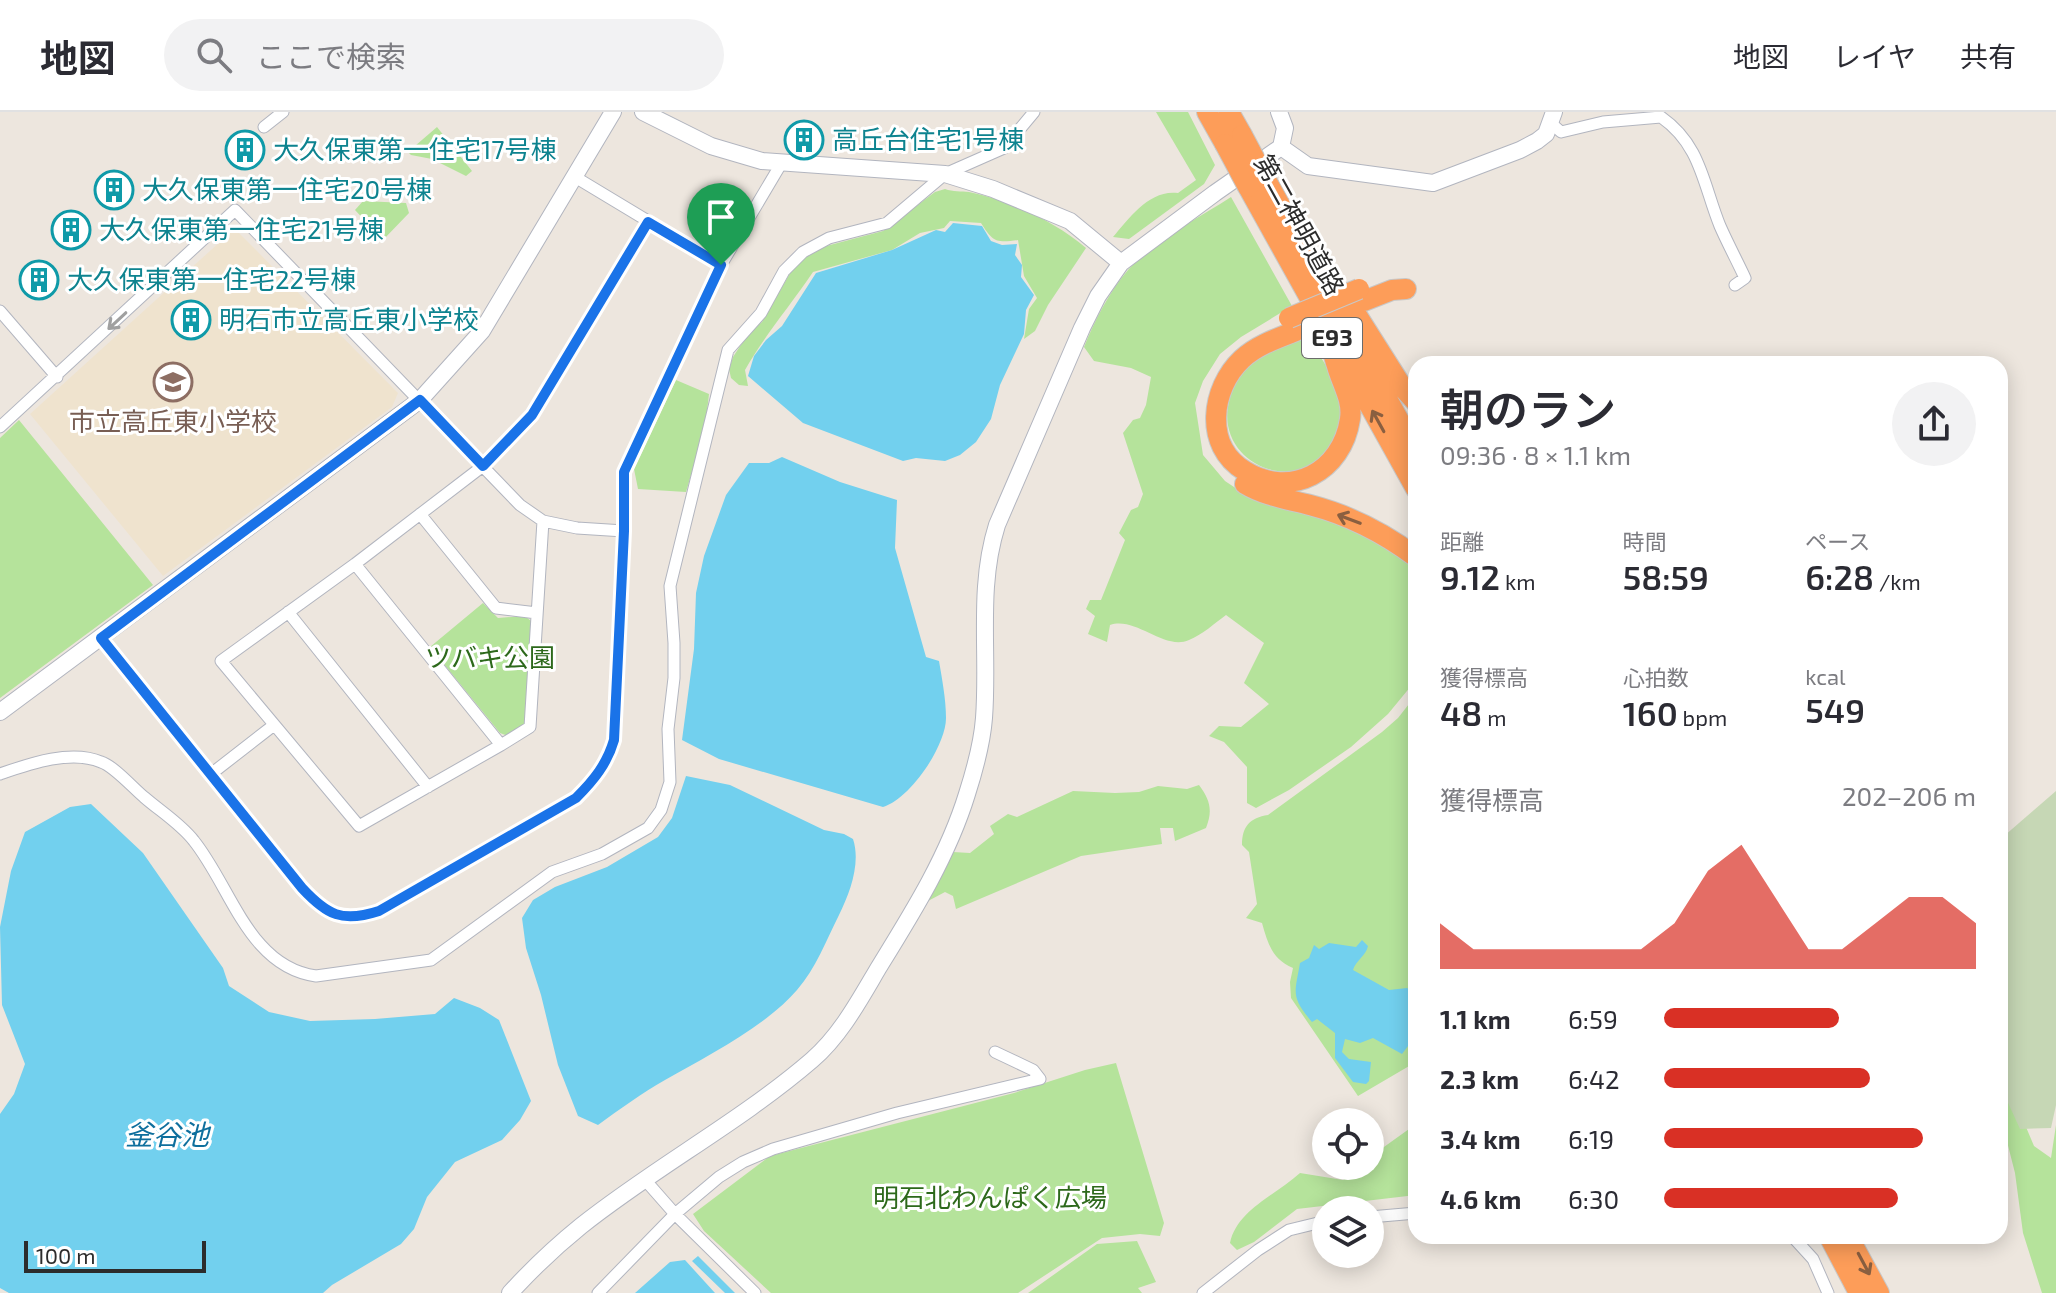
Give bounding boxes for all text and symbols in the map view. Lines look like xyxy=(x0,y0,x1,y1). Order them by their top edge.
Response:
search box xyxy=(164,19,724,91)
icon: search xyxy=(192,33,236,77)
text: 地図 xyxy=(40,34,116,80)
text: ここで検索 xyxy=(256,38,406,74)
text: 地図 xyxy=(1733,39,1789,73)
text: レイヤ xyxy=(1833,39,1916,73)
text: 共有 xyxy=(1960,39,2016,73)
building icon: 高丘台住宅1号棟 xyxy=(783,119,825,161)
place label: 高丘台住宅1号棟 xyxy=(832,123,1024,154)
building icon: 大久保東第一住宅17号棟 xyxy=(224,129,266,171)
place label: 大久保東第一住宅17号棟 xyxy=(273,133,557,164)
street label: 第二神明道路 xyxy=(1249,149,1352,300)
building icon: 大久保東第一住宅20号棟 xyxy=(93,169,135,211)
place label: 大久保東第一住宅20号棟 xyxy=(142,173,432,204)
pin xyxy=(687,183,755,265)
icon: arrive xyxy=(699,195,743,239)
building icon: 大久保東第一住宅21号棟 xyxy=(50,209,92,251)
place label: 大久保東第一住宅21号棟 xyxy=(99,213,384,244)
building icon: 大久保東第一住宅22号棟 xyxy=(18,259,60,301)
place label: 大久保東第一住宅22号棟 xyxy=(67,263,356,294)
building icon: 明石市立高丘東小学校 xyxy=(170,299,212,341)
place label: 明石市立高丘東小学校 xyxy=(219,303,479,334)
one-way arrow xyxy=(108,311,127,330)
road number: E93 xyxy=(1302,318,1362,358)
school or university icon: 市立高丘東小学校 xyxy=(152,361,194,403)
text: 朝のラン xyxy=(1440,382,1616,435)
button: share xyxy=(1892,382,1976,466)
place label: 市立高丘東小学校 xyxy=(69,405,277,436)
one-way arrow xyxy=(1370,410,1386,433)
text: 09:36 · 8 × 1.1 km xyxy=(1440,439,1631,470)
one-way arrow xyxy=(1337,511,1362,525)
text: 距離 xyxy=(1440,528,1484,554)
text: 時間 xyxy=(1623,528,1667,554)
text: ペース xyxy=(1805,528,1870,554)
text: 9.12 xyxy=(1440,556,1500,597)
text: 58:59 xyxy=(1623,556,1709,597)
text: 6:28 xyxy=(1805,556,1874,597)
text: km xyxy=(1500,568,1536,594)
text: /km xyxy=(1874,568,1921,594)
park label: ツバキ公園 xyxy=(425,641,555,672)
text: kcal xyxy=(1805,663,1846,689)
text: 獲得標高 xyxy=(1440,664,1528,690)
text: 心拍数 xyxy=(1623,664,1689,690)
text: 549 xyxy=(1805,689,1865,730)
text: 48 xyxy=(1440,692,1482,733)
text: 160 xyxy=(1623,692,1678,733)
text: m xyxy=(1482,704,1506,730)
text: bpm xyxy=(1678,704,1727,730)
text: 202–206 m xyxy=(1842,780,1976,811)
text: 獲得標高 xyxy=(1440,784,1544,815)
text: 1.1 km xyxy=(1440,1003,1511,1034)
text: 6:59 xyxy=(1568,1003,1618,1034)
text: 2.3 km xyxy=(1440,1063,1519,1094)
text: 6:42 xyxy=(1568,1063,1620,1094)
map controls xyxy=(1312,1108,1384,1268)
button: locate xyxy=(1312,1108,1384,1180)
water label: 釜谷池 xyxy=(125,1117,212,1151)
text: 3.4 km xyxy=(1440,1123,1521,1154)
text: 6:19 xyxy=(1568,1123,1614,1154)
park label: 明石北わんぱく広場 xyxy=(873,1181,1107,1212)
text: 4.6 km xyxy=(1440,1183,1521,1214)
text: 6:30 xyxy=(1568,1183,1619,1214)
button: layers xyxy=(1312,1196,1384,1268)
scale bar xyxy=(24,1237,206,1273)
text: 100 m xyxy=(36,1242,95,1268)
one-way arrow xyxy=(1856,1252,1872,1276)

